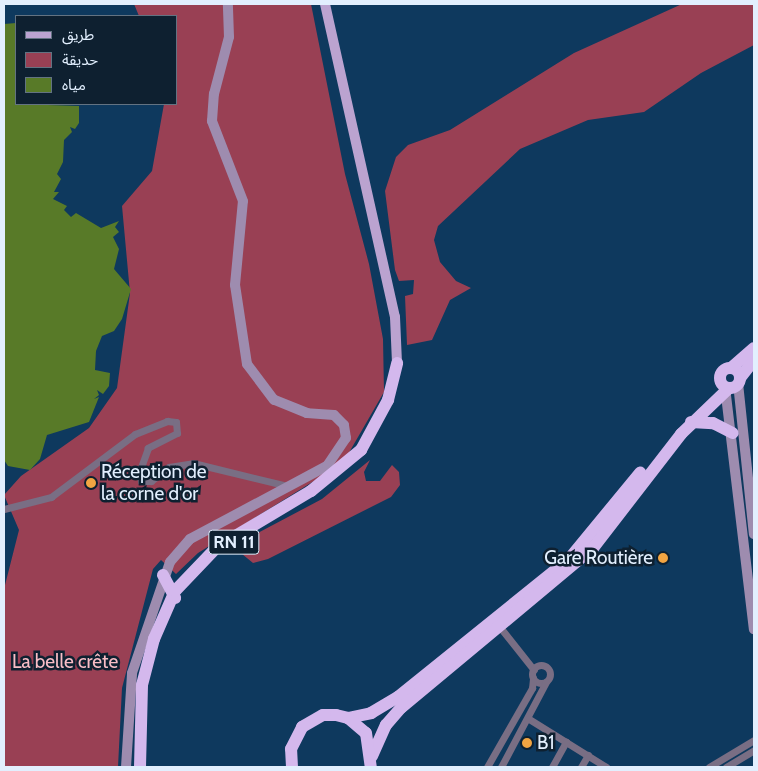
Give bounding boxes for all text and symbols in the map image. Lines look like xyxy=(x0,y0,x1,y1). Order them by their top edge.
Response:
legend xyxy=(15,15,178,105)
text: طريق xyxy=(62,26,94,44)
text: حديقة xyxy=(62,51,98,69)
text: مياه xyxy=(62,76,86,94)
place label: Réception de la corne d'or xyxy=(101,461,207,505)
marker: Réception de la corne d'or xyxy=(85,477,97,489)
road number: RN 11 xyxy=(208,526,260,558)
place label: Gare Routière xyxy=(544,547,653,569)
marker: Gare Routière xyxy=(657,552,669,564)
park label: La belle crête xyxy=(12,651,118,673)
place label: B1 xyxy=(537,732,555,754)
marker: B1 xyxy=(521,737,533,749)

